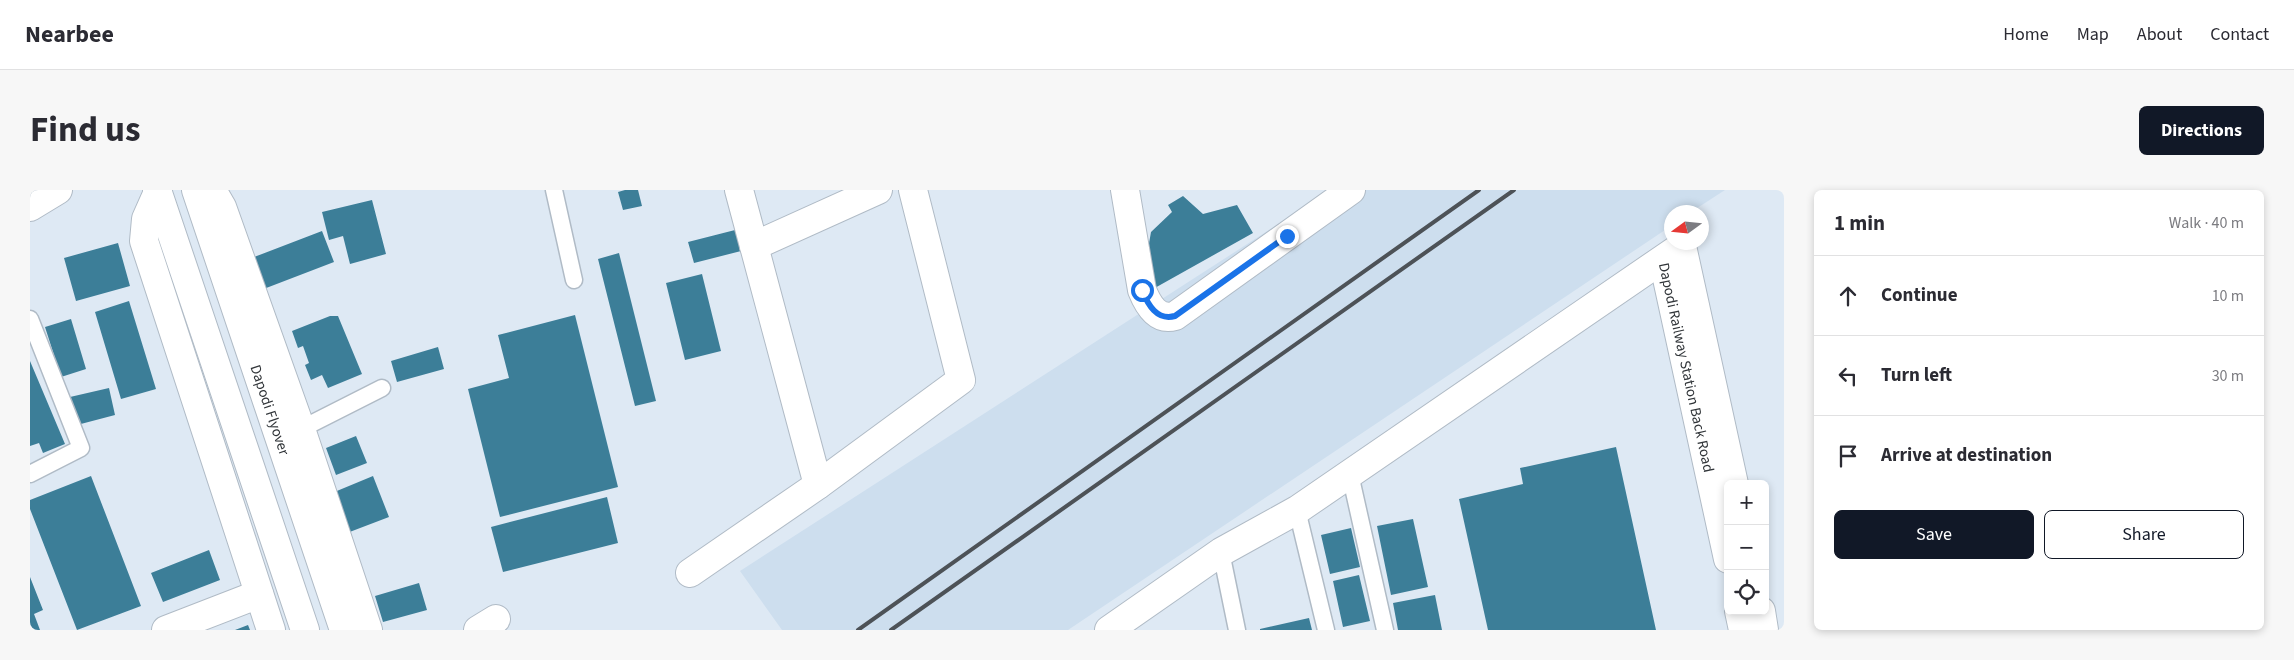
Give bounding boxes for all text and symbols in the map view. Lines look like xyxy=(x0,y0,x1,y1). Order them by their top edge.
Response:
text: Nearbee xyxy=(25,17,114,52)
text: Home xyxy=(2003,22,2049,47)
text: Map xyxy=(2077,22,2109,47)
text: About xyxy=(2137,22,2182,47)
text: Contact xyxy=(2210,22,2269,47)
text: Find us xyxy=(30,105,140,155)
button: Directions xyxy=(2139,106,2264,155)
north arrow xyxy=(1664,205,1709,250)
text: 1 min xyxy=(1834,208,1885,238)
text: Walk · 40 m xyxy=(2169,212,2244,234)
route end xyxy=(1276,225,1299,248)
street label: Dapodi Railway Station Back Road xyxy=(1653,261,1719,474)
route start xyxy=(1131,279,1154,302)
icon: ahead xyxy=(1834,282,1862,310)
text: Continue xyxy=(1881,282,1958,309)
text: 10 m xyxy=(2212,285,2244,307)
street label: Dapodi Flyover xyxy=(245,362,295,459)
icon: left xyxy=(1834,362,1862,390)
text: Turn left xyxy=(1881,362,1952,389)
text: 30 m xyxy=(2212,365,2244,387)
icon: arrive xyxy=(1834,442,1862,470)
text: Arrive at destination xyxy=(1881,442,2052,469)
map controls xyxy=(1724,480,1769,615)
button: + xyxy=(1724,480,1769,525)
button: Save xyxy=(1834,510,2034,559)
button: Share xyxy=(2044,510,2244,559)
button: − xyxy=(1724,525,1769,570)
button: locate xyxy=(1724,570,1769,615)

